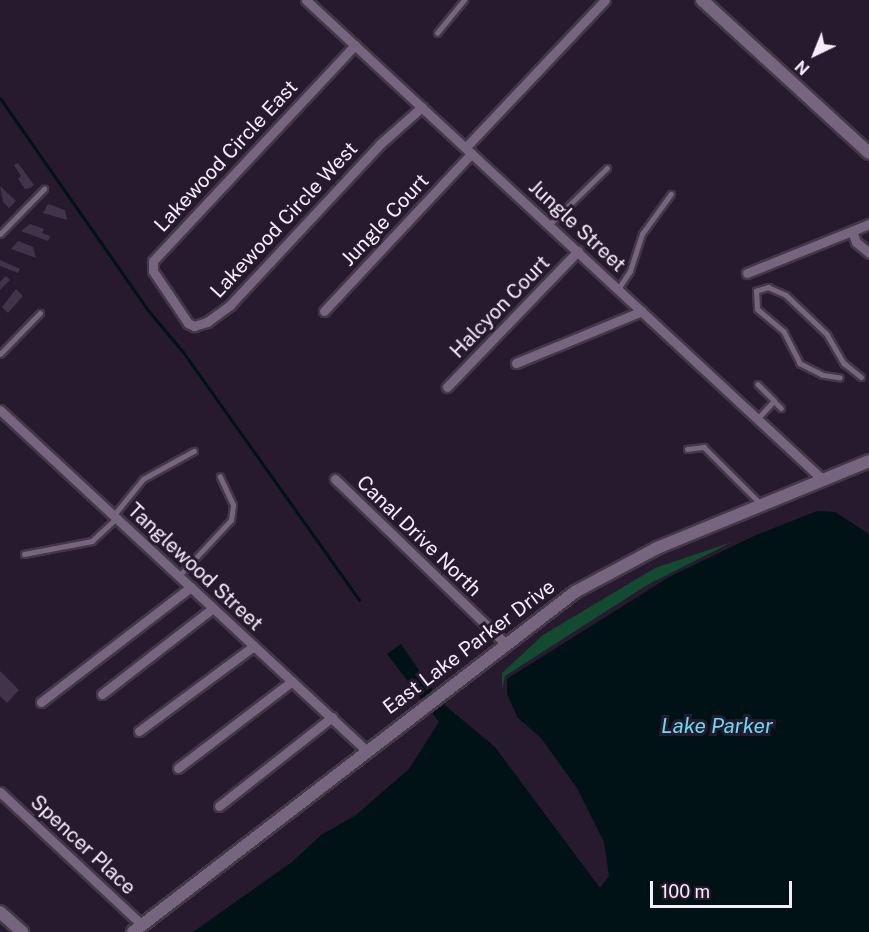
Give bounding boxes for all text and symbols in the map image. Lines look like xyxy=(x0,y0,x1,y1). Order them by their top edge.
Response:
north arrow xyxy=(785,24,845,84)
text: N xyxy=(791,56,813,79)
street label: Lakewood Circle East xyxy=(149,75,303,237)
street label: Lakewood Circle West xyxy=(205,137,363,303)
street label: Jungle Court xyxy=(336,169,434,271)
street label: Jungle Street xyxy=(524,175,630,277)
street label: Halcyon Court xyxy=(445,251,555,363)
street label: Canal Drive North xyxy=(352,470,486,602)
street label: Tanglewood Street xyxy=(123,498,267,636)
street label: East Lake Parker Drive xyxy=(378,575,560,719)
water label: Lake Parker xyxy=(661,713,773,739)
street label: Spencer Place xyxy=(25,790,141,900)
scale bar xyxy=(653,869,796,907)
text: 100 m xyxy=(661,881,710,902)

